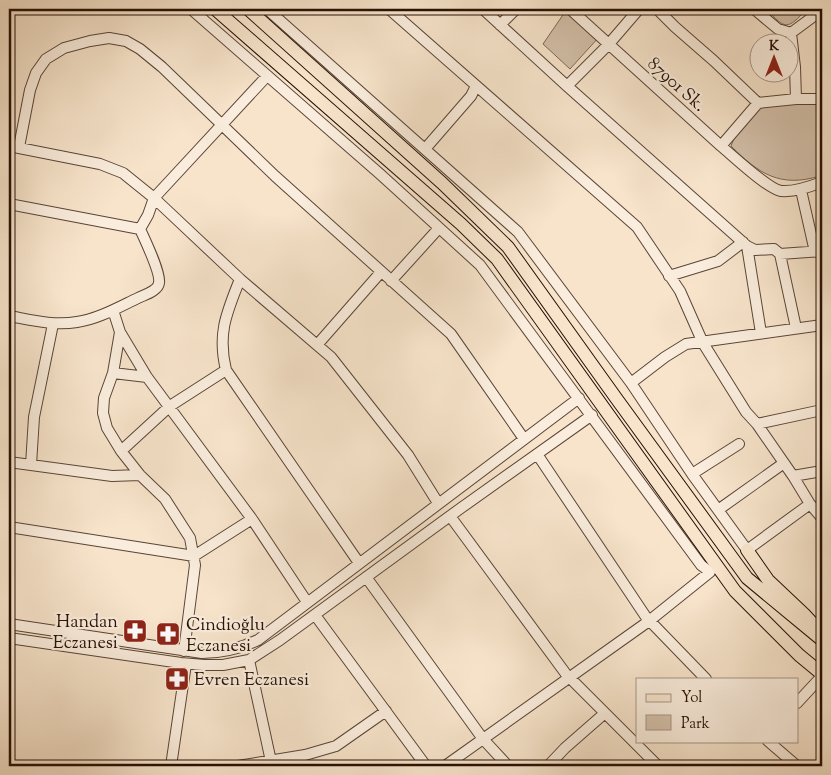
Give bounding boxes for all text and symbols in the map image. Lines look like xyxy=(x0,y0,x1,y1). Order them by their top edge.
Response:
north arrow xyxy=(748,32,798,82)
text: K xyxy=(769,37,780,57)
street label: 87901 Sk. xyxy=(641,52,711,119)
place label: Handan Eczanesi xyxy=(53,610,118,657)
place label: Cindioğlu Eczanesi xyxy=(186,613,265,660)
pharmacy icon: Handan Eczanesi xyxy=(122,618,148,644)
pharmacy icon: Cindioğlu Eczanesi xyxy=(155,621,181,647)
pharmacy icon: Evren Eczanesi xyxy=(164,666,190,692)
place label: Evren Eczanesi xyxy=(194,668,309,694)
legend xyxy=(636,678,798,742)
text: Yol xyxy=(681,688,703,709)
text: Park xyxy=(681,714,710,735)

